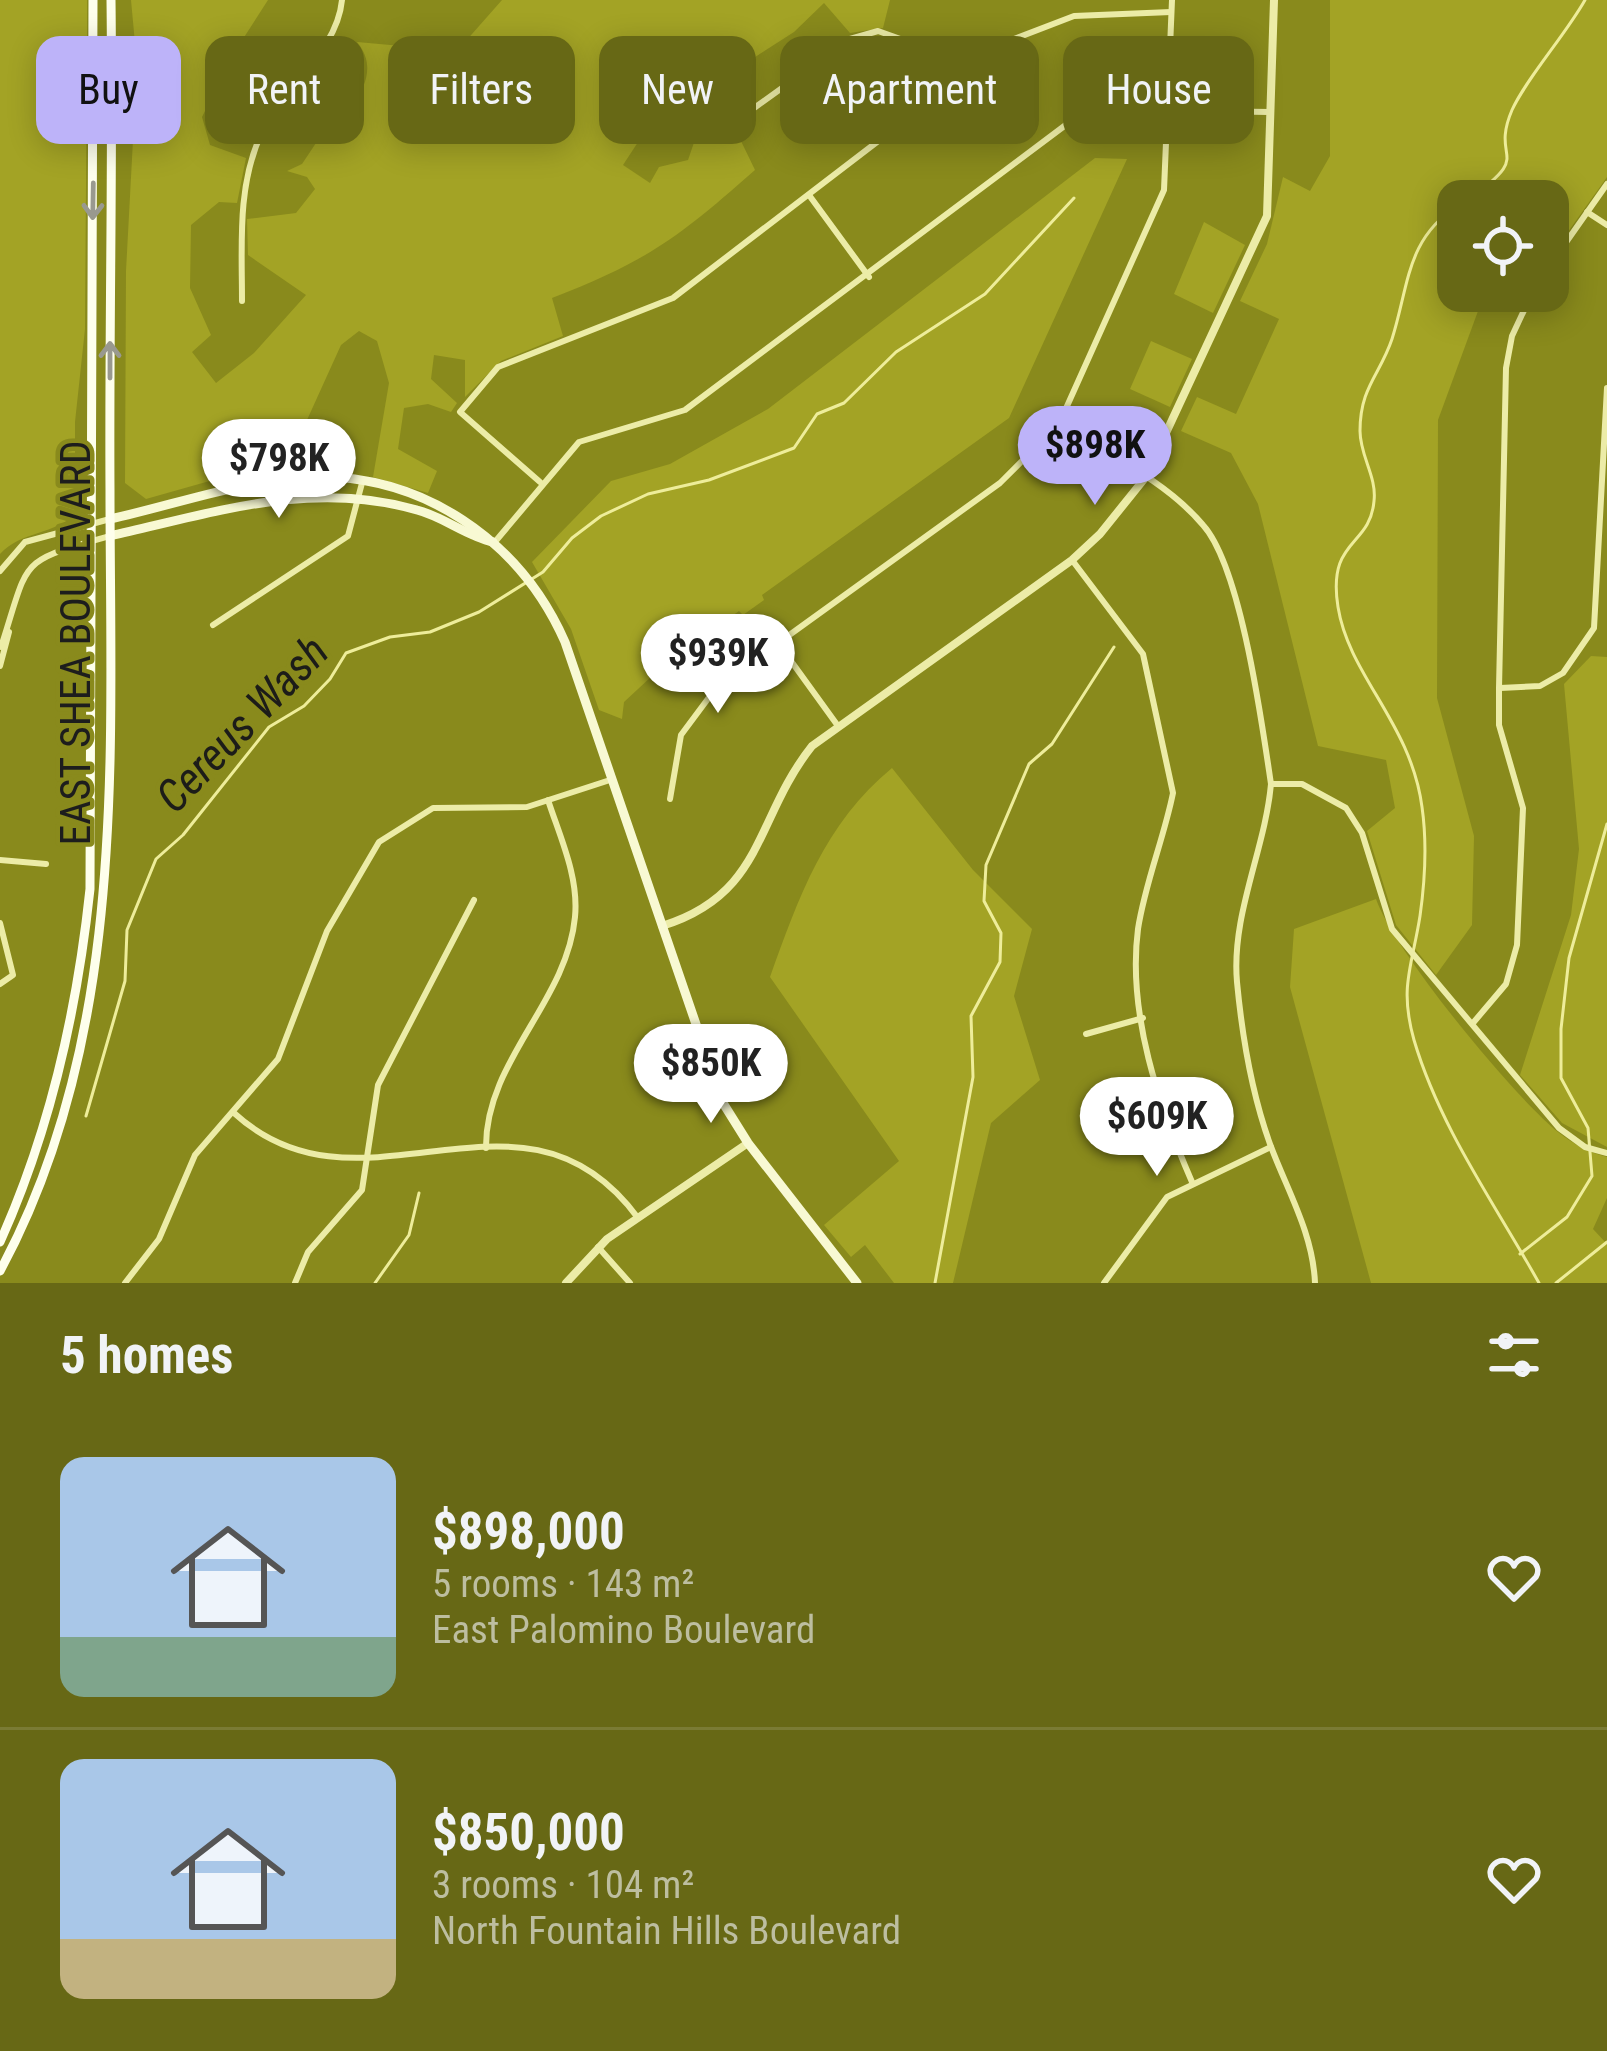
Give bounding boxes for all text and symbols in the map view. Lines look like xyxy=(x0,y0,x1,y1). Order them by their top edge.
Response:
chip: Buy xyxy=(36,36,181,144)
chip: Rent xyxy=(205,36,364,144)
chip: Filters xyxy=(388,36,575,144)
chip: New xyxy=(599,36,756,144)
chip: Apartment xyxy=(780,36,1039,144)
chip: House xyxy=(1063,36,1254,144)
map controls xyxy=(1437,180,1569,312)
button: locate xyxy=(1437,180,1569,312)
one-way arrow xyxy=(82,181,105,220)
one-way arrow xyxy=(99,341,121,380)
pin: $898K xyxy=(1011,406,1179,508)
pin: $798K xyxy=(195,419,363,521)
text: $898K xyxy=(1045,422,1145,468)
text: $798K xyxy=(229,435,329,481)
street label: EAST SHEA BOULEVARD xyxy=(51,440,100,846)
pin: $939K xyxy=(634,614,802,716)
water label: Cereus Wash xyxy=(145,625,339,823)
text: $939K xyxy=(668,630,768,676)
pin: $850K xyxy=(627,1024,795,1126)
text: $850K xyxy=(661,1040,761,1086)
pin: $609K xyxy=(1073,1077,1241,1179)
text: $609K xyxy=(1107,1093,1207,1139)
icon: filters xyxy=(1481,1322,1547,1388)
text: 5 homes xyxy=(60,1326,233,1385)
text: $898,000 xyxy=(432,1502,625,1561)
icon: home xyxy=(156,1505,300,1649)
icon: heart xyxy=(1481,1544,1547,1610)
text: 5 rooms · 143 m² xyxy=(432,1561,694,1607)
text: East Palomino Boulevard xyxy=(432,1607,815,1653)
text: $850,000 xyxy=(432,1803,625,1862)
icon: home xyxy=(156,1807,300,1951)
icon: heart xyxy=(1481,1846,1547,1912)
text: 3 rooms · 104 m² xyxy=(432,1862,694,1908)
text: North Fountain Hills Boulevard xyxy=(432,1908,901,1954)

